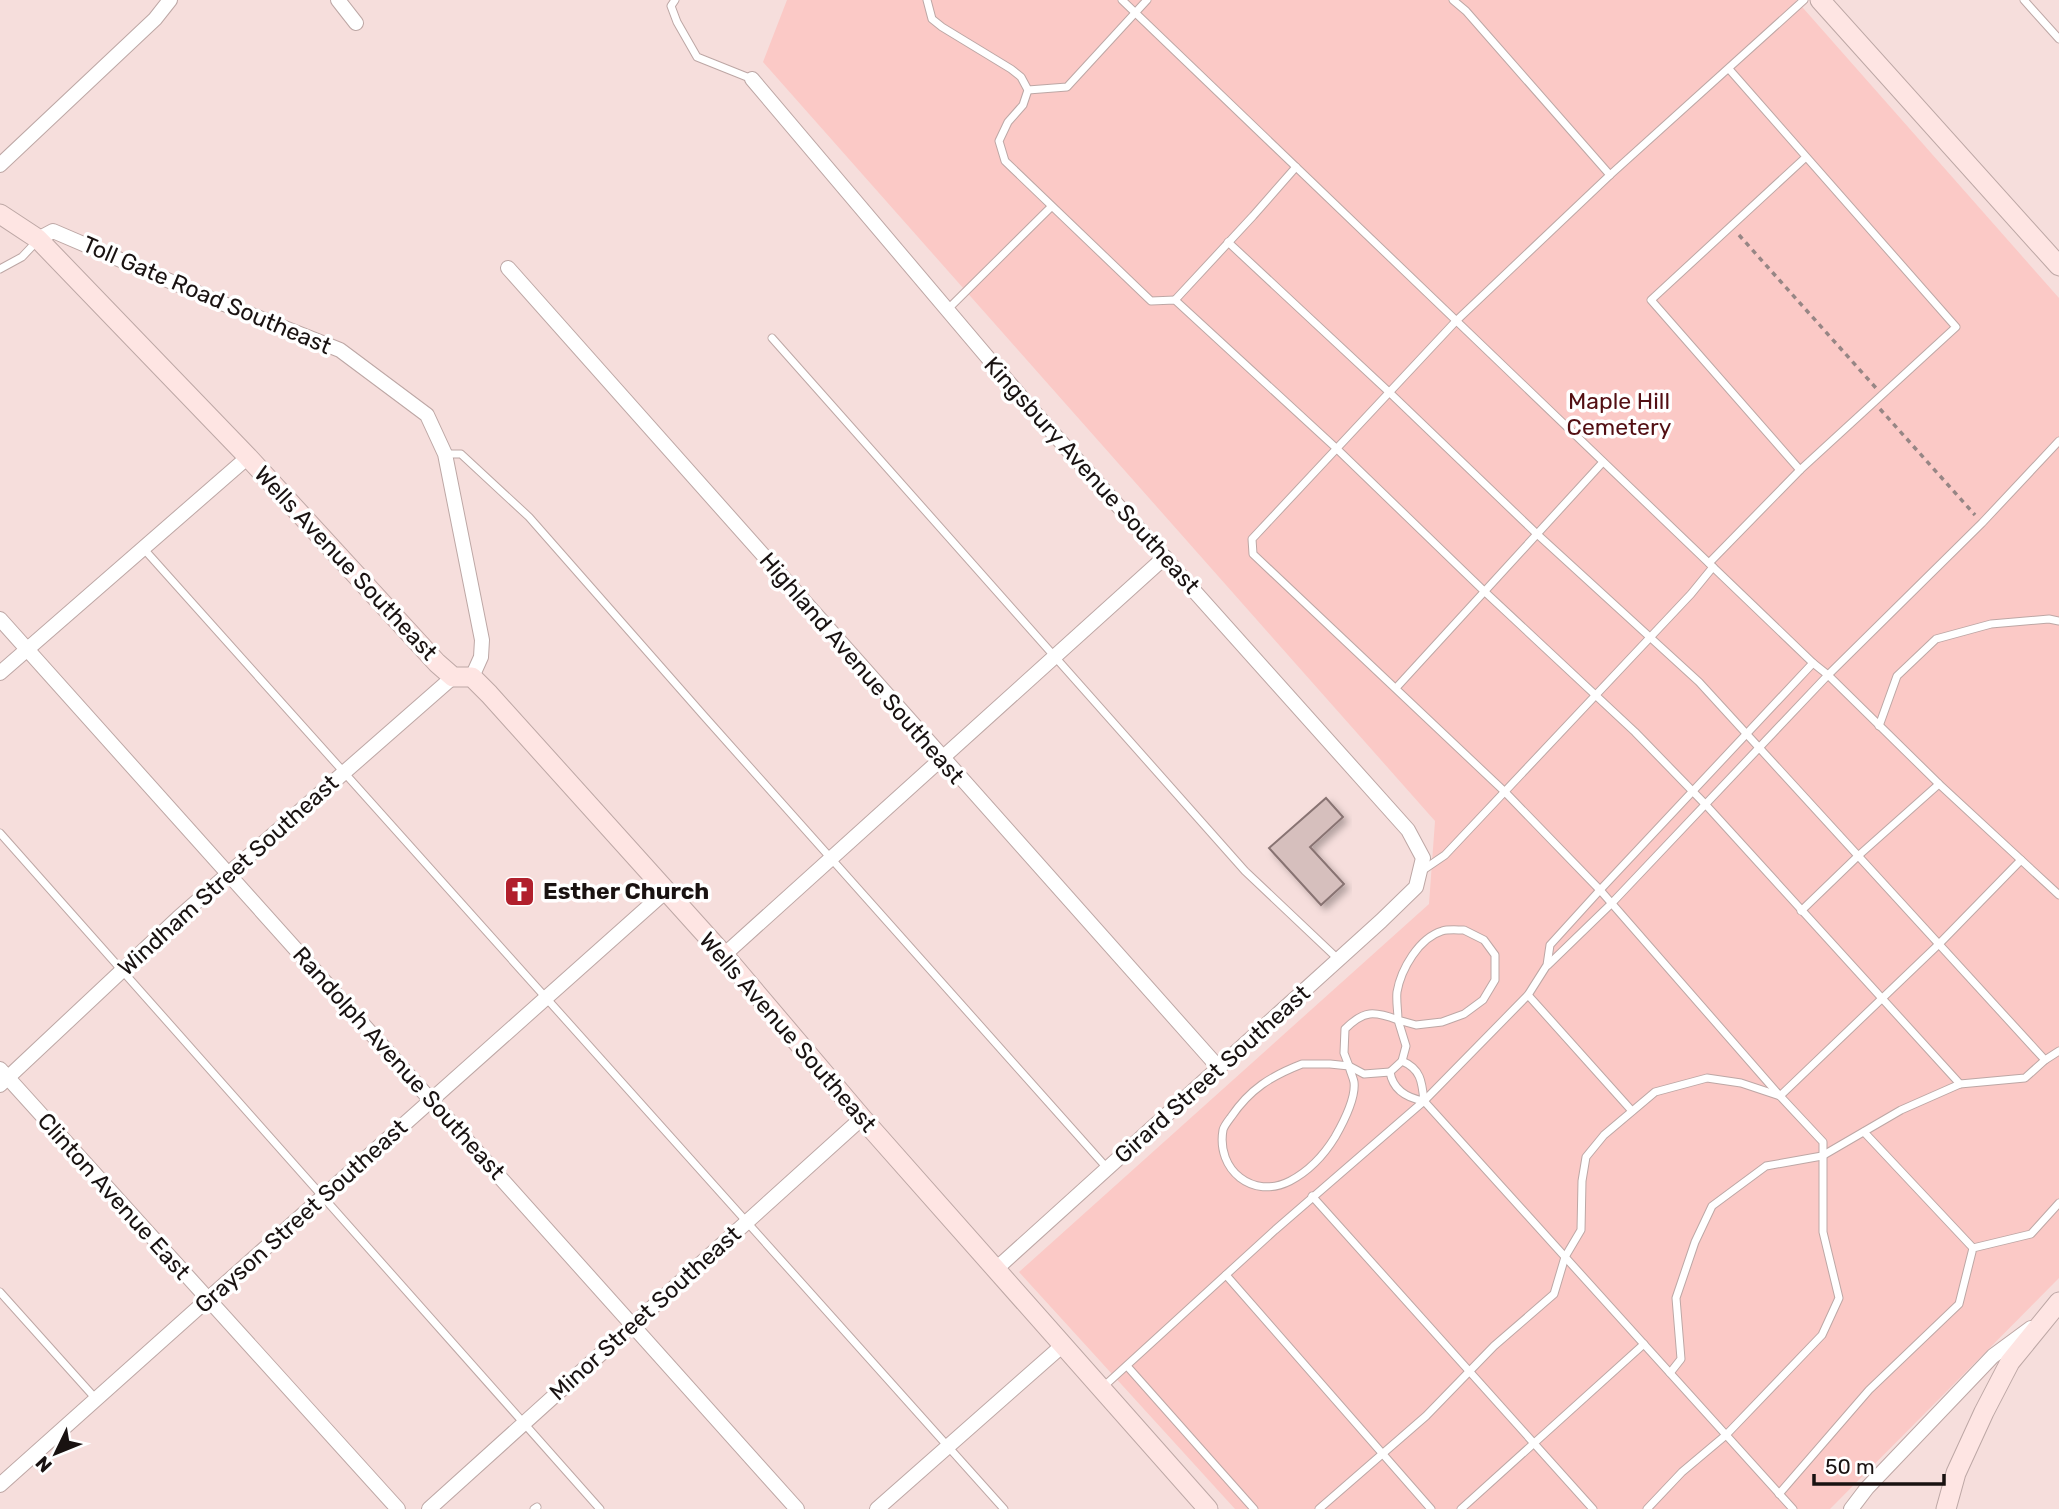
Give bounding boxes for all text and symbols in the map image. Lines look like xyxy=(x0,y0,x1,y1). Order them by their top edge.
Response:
street label: Toll Gate Road Southeast xyxy=(78,230,336,360)
street label: Kingsbury Avenue Southeast xyxy=(978,351,1206,599)
park label: Maple Hill Cemetery xyxy=(1567,387,1672,441)
street label: Wells Avenue Southeast xyxy=(249,460,443,666)
street label: Highland Avenue Southeast xyxy=(754,547,970,789)
street label: Windham Street Southeast xyxy=(112,769,344,981)
church icon: Esther Church xyxy=(503,874,537,908)
place label: Esther Church xyxy=(543,877,709,905)
street label: Wells Avenue Southeast xyxy=(694,926,882,1138)
street label: Randolph Avenue Southeast xyxy=(287,941,511,1185)
street label: Girard Street Southeast xyxy=(1109,979,1315,1169)
street label: Clinton Avenue East xyxy=(32,1107,196,1285)
street label: Grayson Street Southeast xyxy=(189,1113,413,1319)
street label: Minor Street Southeast xyxy=(544,1220,746,1406)
north arrow xyxy=(21,1418,91,1488)
scale bar xyxy=(1814,1442,1944,1486)
text: N xyxy=(31,1451,57,1477)
text: 50 m xyxy=(1825,1454,1875,1479)

